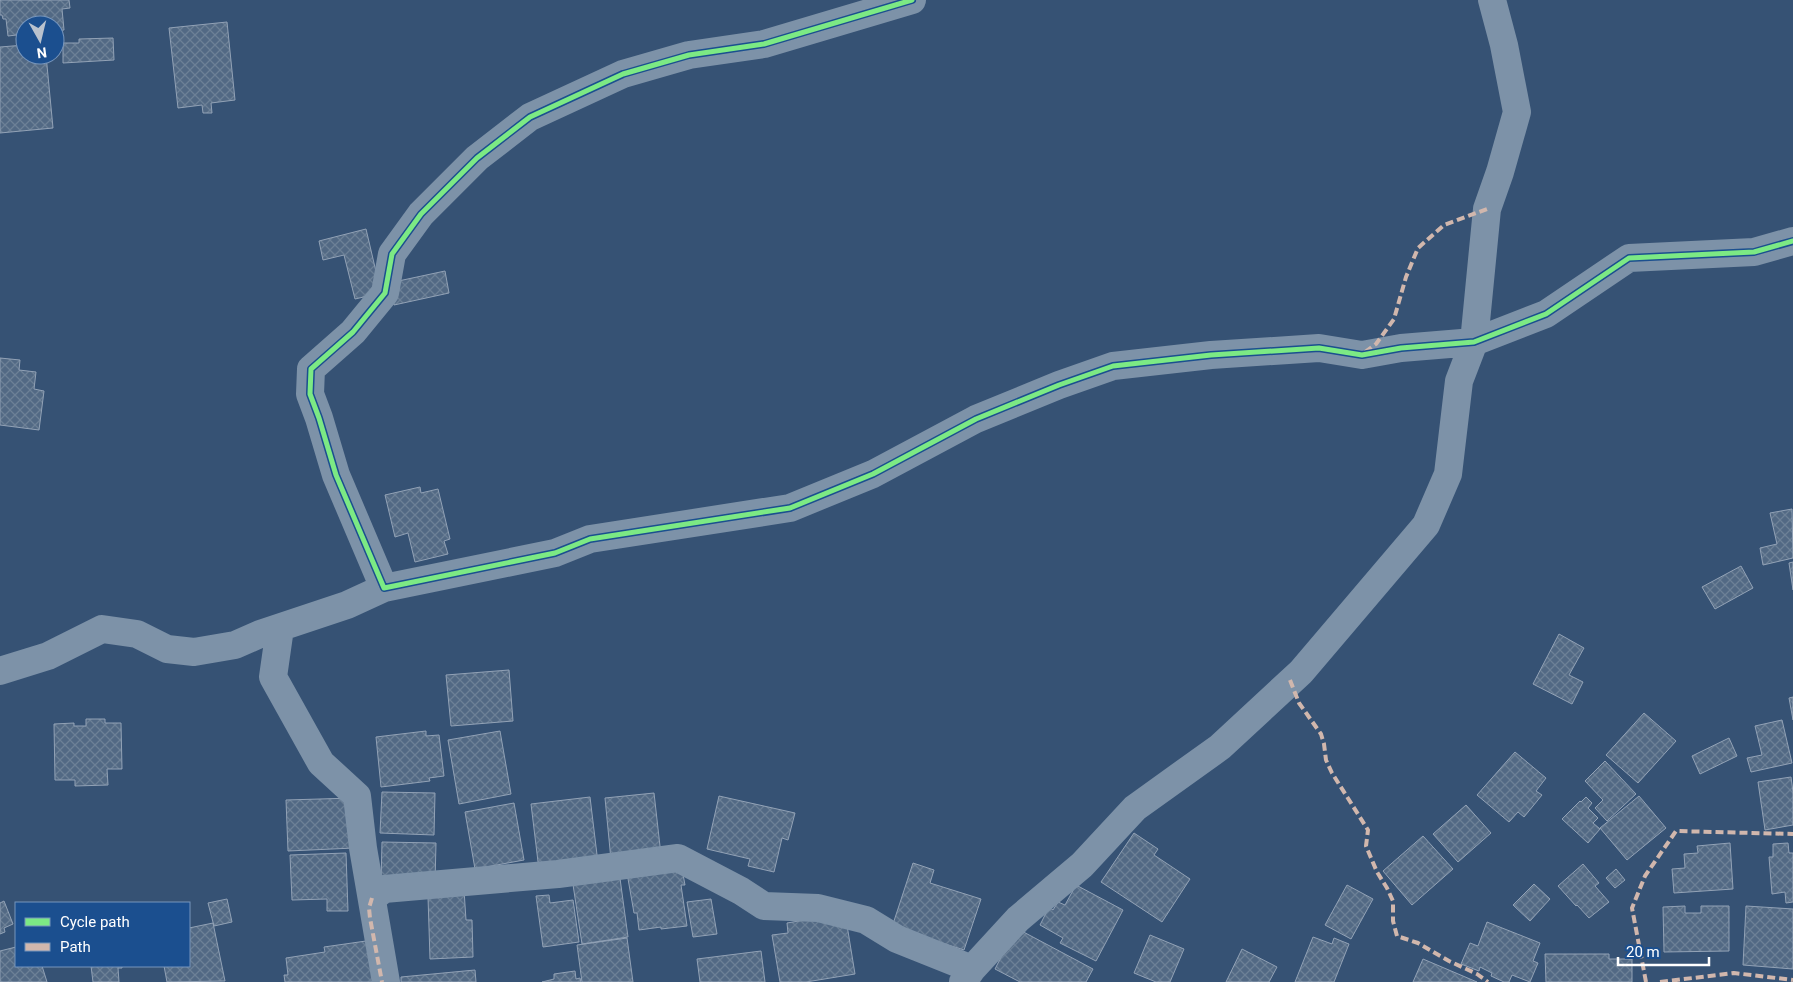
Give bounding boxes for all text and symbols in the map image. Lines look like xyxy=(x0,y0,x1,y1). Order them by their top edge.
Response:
north arrow xyxy=(15,15,65,65)
text: N xyxy=(36,44,48,61)
legend xyxy=(15,902,190,967)
text: Cycle path xyxy=(60,913,130,931)
scale bar xyxy=(1618,934,1709,966)
text: Path xyxy=(60,938,91,956)
text: 20 m xyxy=(1626,943,1660,961)

